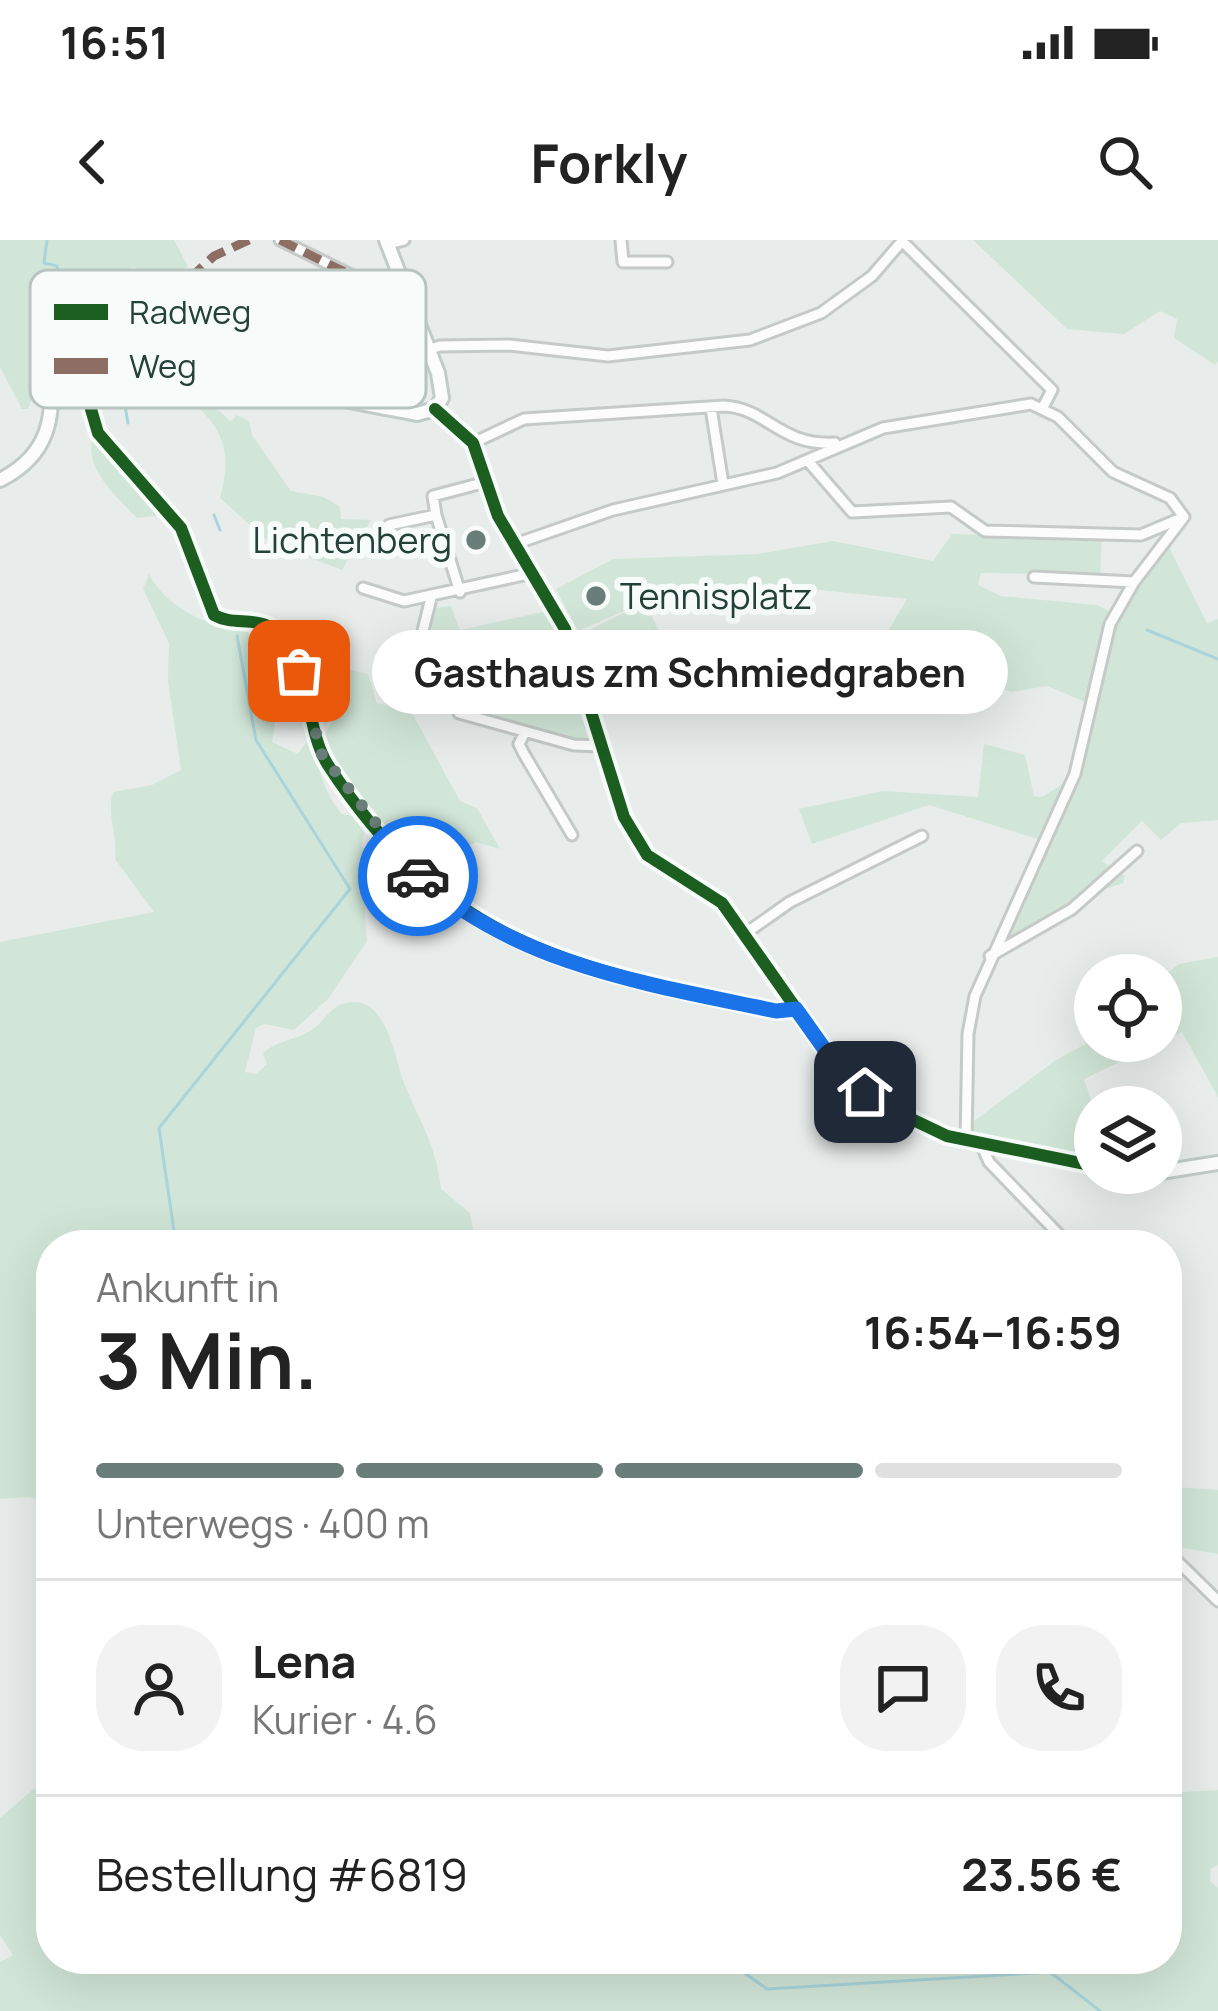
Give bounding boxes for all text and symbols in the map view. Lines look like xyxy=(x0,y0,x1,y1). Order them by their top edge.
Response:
text: 16:51 xyxy=(60,11,169,73)
text: Forkly xyxy=(531,125,687,199)
icon: back xyxy=(60,129,126,195)
icon: search xyxy=(1092,129,1158,195)
legend xyxy=(30,270,426,408)
text: Radweg xyxy=(129,289,251,334)
text: Weg xyxy=(129,343,197,388)
place label: Lichtenberg xyxy=(252,515,452,564)
marker: Lichtenberg xyxy=(463,527,489,553)
place label: Tennisplatz xyxy=(620,571,812,620)
marker: Tennisplatz xyxy=(583,583,609,609)
pin xyxy=(248,620,350,722)
callout: Gasthaus zm Schmiedgraben xyxy=(371,629,1007,713)
icon: bag xyxy=(266,638,332,704)
text: Gasthaus zm Schmiedgraben xyxy=(414,645,966,699)
courier xyxy=(358,816,478,936)
icon: car xyxy=(385,843,451,909)
map controls xyxy=(1074,954,1182,1194)
button: locate xyxy=(1074,954,1182,1062)
pin xyxy=(814,1041,916,1143)
icon: home xyxy=(832,1059,898,1125)
button: layers xyxy=(1074,1086,1182,1194)
text: Ankunft in xyxy=(96,1260,279,1314)
text: 16:54–16:59 xyxy=(864,1301,1122,1363)
text: 3 Min. xyxy=(96,1306,318,1412)
text: Unterwegs · 400 m xyxy=(96,1496,430,1550)
button: person xyxy=(96,1625,222,1751)
button: chat xyxy=(840,1625,966,1751)
button: phone xyxy=(996,1625,1122,1751)
text: Lena xyxy=(252,1630,357,1692)
text: Kurier · 4.6 xyxy=(252,1692,438,1746)
text: Bestellung #6819 xyxy=(96,1843,468,1905)
text: 23.56 € xyxy=(961,1843,1122,1905)

